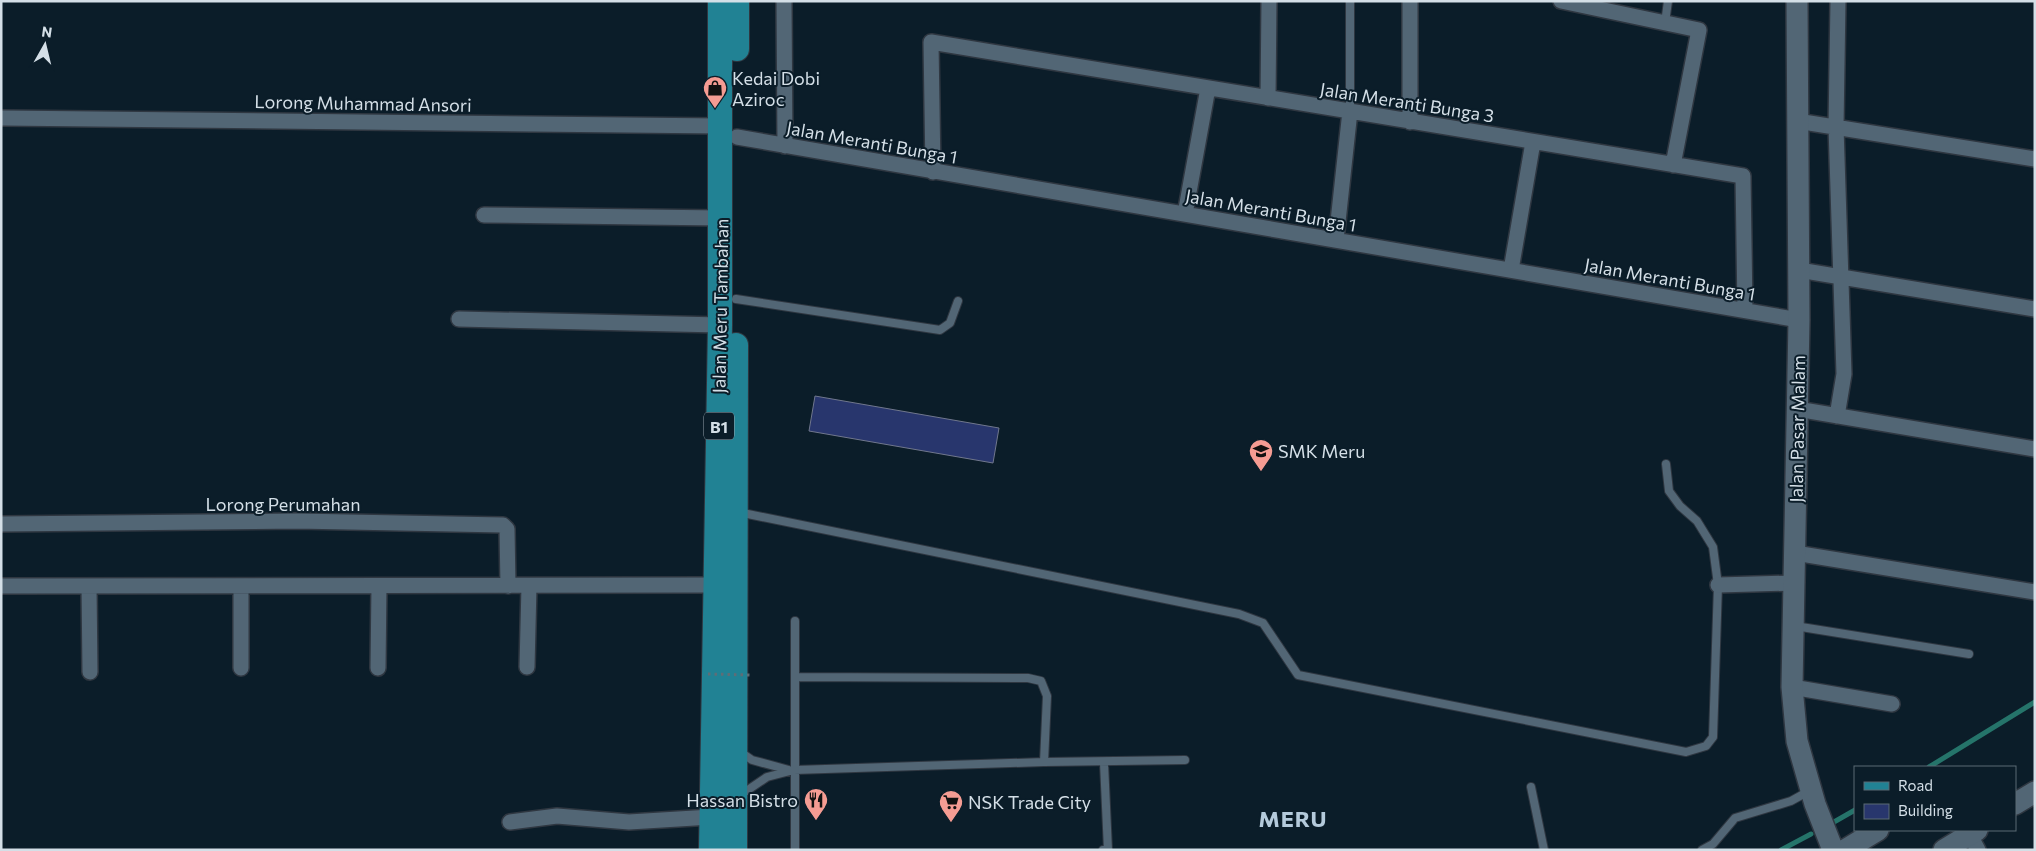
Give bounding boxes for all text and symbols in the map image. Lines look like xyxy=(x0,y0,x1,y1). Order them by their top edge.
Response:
north arrow xyxy=(20,20,70,70)
text: N xyxy=(40,22,53,41)
place label: Kedai Dobi Aziroc xyxy=(732,67,820,110)
shop icon: Kedai Dobi Aziroc xyxy=(702,75,728,109)
street label: Jalan Meranti Bunga 3 xyxy=(1318,77,1496,127)
street label: Lorong Muhammad Ansori xyxy=(254,90,472,116)
street label: Jalan Meranti Bunga 1 xyxy=(785,116,959,168)
street label: Jalan Meranti Bunga 1 xyxy=(1184,184,1358,236)
street label: Jalan Meru Tambahan xyxy=(707,218,733,394)
street label: Jalan Meranti Bunga 1 xyxy=(1583,253,1757,305)
street label: Jalan Pasar Malam xyxy=(1785,355,1809,503)
road number: B1 xyxy=(704,412,734,440)
school or university icon: SMK Meru xyxy=(1248,438,1274,472)
place label: SMK Meru xyxy=(1278,440,1365,462)
street label: Lorong Perumahan xyxy=(205,493,361,515)
legend xyxy=(1854,766,2016,831)
text: Road xyxy=(1898,776,1933,794)
restaurant icon: Hassan Bistro xyxy=(803,787,829,821)
place label: Hassan Bistro xyxy=(686,789,798,811)
supermarket icon: NSK Trade City xyxy=(938,789,964,823)
place label: NSK Trade City xyxy=(968,791,1091,813)
text: Building xyxy=(1898,801,1953,819)
district label: MERU xyxy=(1258,805,1328,832)

